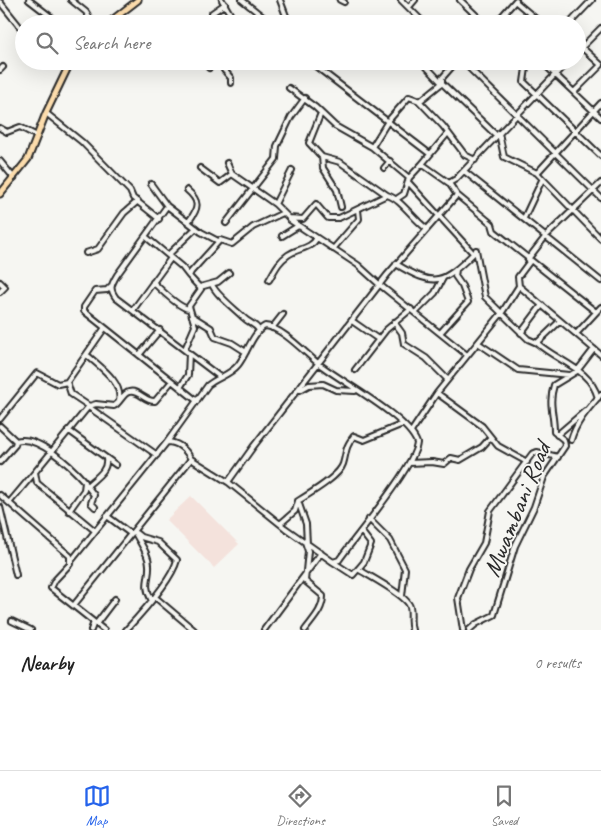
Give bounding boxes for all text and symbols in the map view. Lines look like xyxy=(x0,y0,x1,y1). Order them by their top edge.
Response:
search box xyxy=(15,15,586,70)
icon: search xyxy=(33,29,61,57)
text: Search here xyxy=(73,31,150,55)
street label: Mwambani Road xyxy=(476,434,560,581)
text: Nearby xyxy=(20,650,73,676)
text: 0 results xyxy=(534,653,581,673)
tab: Map xyxy=(83,782,111,829)
tab: Directions xyxy=(276,782,325,829)
tab: Saved xyxy=(490,782,518,829)

